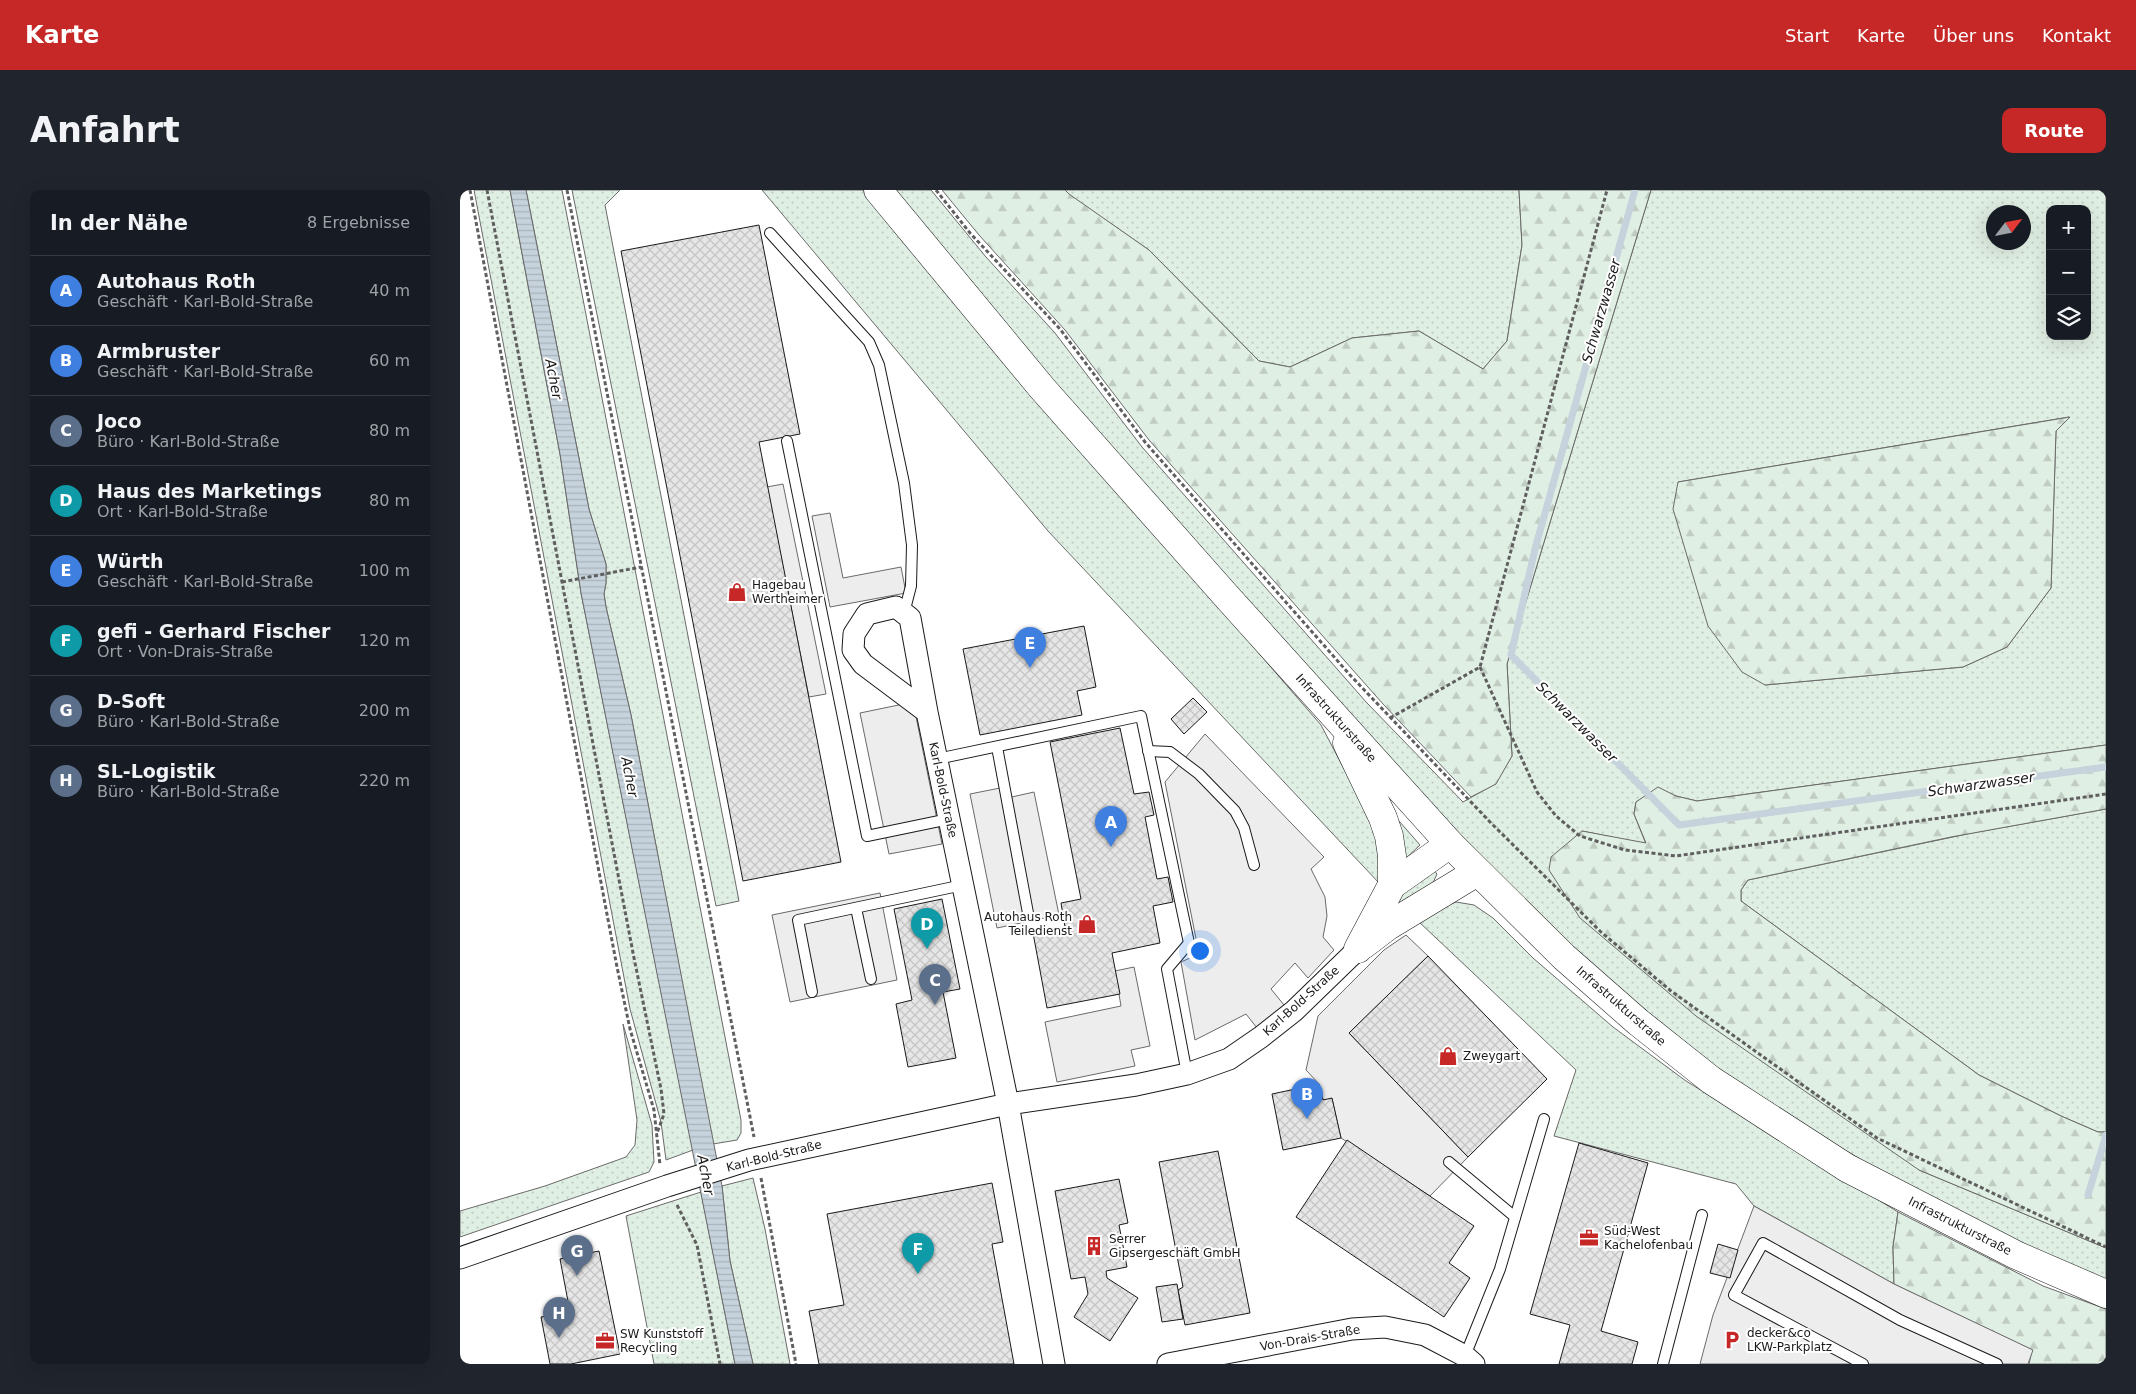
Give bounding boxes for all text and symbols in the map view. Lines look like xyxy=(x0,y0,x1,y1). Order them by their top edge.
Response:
text: Karte xyxy=(25,21,99,49)
text: Start xyxy=(1785,25,1829,46)
text: Karte xyxy=(1857,25,1905,46)
text: Über uns xyxy=(1933,25,2014,46)
text: Kontakt xyxy=(2042,25,2111,46)
button: Route xyxy=(2002,108,2106,153)
text: Anfahrt xyxy=(30,110,180,150)
north arrow xyxy=(1986,205,2031,250)
map controls xyxy=(2046,205,2091,340)
button: + xyxy=(2046,205,2091,250)
text: In der Nähe xyxy=(50,211,188,235)
text: 8 Ergebnisse xyxy=(307,213,410,232)
button: − xyxy=(2046,250,2091,295)
water label: Schwarzwasser xyxy=(1578,256,1624,365)
text: Autohaus Roth xyxy=(97,270,255,292)
text: A xyxy=(60,281,72,300)
text: 40 m xyxy=(369,281,410,300)
text: Geschäft · Karl-Bold-Straße xyxy=(97,292,313,311)
button: layers xyxy=(2046,295,2091,340)
text: Armbruster xyxy=(97,340,220,362)
text: B xyxy=(60,351,72,370)
text: 60 m xyxy=(369,351,410,370)
water label: Acher xyxy=(542,357,566,402)
text: Geschäft · Karl-Bold-Straße xyxy=(97,362,313,381)
text: Joco xyxy=(97,410,141,432)
text: C xyxy=(60,421,72,440)
text: 80 m xyxy=(369,421,410,440)
text: Büro · Karl-Bold-Straße xyxy=(97,432,280,451)
text: Haus des Marketings xyxy=(97,480,322,502)
text: D xyxy=(59,491,73,510)
text: 80 m xyxy=(369,491,410,510)
text: Ort · Karl-Bold-Straße xyxy=(97,502,268,521)
text: Würth xyxy=(97,550,163,572)
text: E xyxy=(61,561,71,580)
text: 100 m xyxy=(359,561,410,580)
text: Geschäft · Karl-Bold-Straße xyxy=(97,572,313,591)
place label: Hagebau Wertheimer xyxy=(752,578,823,606)
shop icon: Hagebau Wertheimer xyxy=(726,581,748,603)
text: gefi - Gerhard Fischer xyxy=(97,620,330,642)
pin: E xyxy=(1014,627,1046,668)
text: F xyxy=(61,631,71,650)
text: 120 m xyxy=(359,631,410,650)
text: Ort · Von-Drais-Straße xyxy=(97,642,273,661)
street label: Infrastrukturstraße xyxy=(1293,671,1379,765)
water label: Schwarzwasser xyxy=(1533,678,1622,767)
text: D-Soft xyxy=(97,690,165,712)
text: G xyxy=(59,701,73,720)
text: 200 m xyxy=(359,701,410,720)
text: Büro · Karl-Bold-Straße xyxy=(97,712,280,731)
street label: Karl-Bold-Straße xyxy=(926,741,960,839)
water label: Acher xyxy=(618,755,642,800)
text: SL-Logistik xyxy=(97,760,216,782)
water label: Schwarzwasser xyxy=(1927,768,2037,799)
text: H xyxy=(59,771,73,790)
text: 220 m xyxy=(359,771,410,790)
text: Büro · Karl-Bold-Straße xyxy=(97,782,280,801)
pin: A xyxy=(1095,806,1127,847)
pin: D xyxy=(911,908,943,949)
place label: Autohaus Roth Teiledienst xyxy=(984,910,1072,938)
shop icon: Autohaus Roth Teiledienst xyxy=(1076,913,1098,935)
your location xyxy=(1187,938,1213,964)
street label: Karl-Bold-Straße xyxy=(1260,963,1342,1039)
street label: Infrastrukturstraße xyxy=(1574,963,1668,1049)
pin: C xyxy=(919,964,951,1005)
shop icon: Zweygart xyxy=(1437,1045,1459,1067)
place label: Zweygart xyxy=(1463,1049,1520,1063)
pin: B xyxy=(1291,1078,1323,1119)
street label: Karl-Bold-Straße xyxy=(725,1137,823,1175)
water label: Acher xyxy=(694,1153,718,1198)
street label: Infrastrukturstraße xyxy=(1906,1194,2014,1258)
place label: Süd-West Kachelofenbau xyxy=(1604,1224,1693,1252)
office icon: Süd-West Kachelofenbau xyxy=(1578,1227,1600,1249)
place label: Serrer Gipsergeschäft GmbH xyxy=(1109,1232,1241,1260)
pin: F xyxy=(902,1233,934,1274)
pin: G xyxy=(561,1235,593,1276)
building icon: Serrer Gipsergeschäft GmbH xyxy=(1083,1235,1105,1257)
pin: H xyxy=(543,1297,575,1338)
street label: Von-Drais-Straße xyxy=(1259,1322,1361,1354)
place label: decker&co LKW-Parkplatz xyxy=(1747,1326,1832,1354)
place label: SW Kunststoff Recycling xyxy=(620,1327,704,1355)
parking icon: decker&co LKW-Parkplatz xyxy=(1721,1329,1743,1351)
office icon: SW Kunststoff Recycling xyxy=(594,1330,616,1352)

